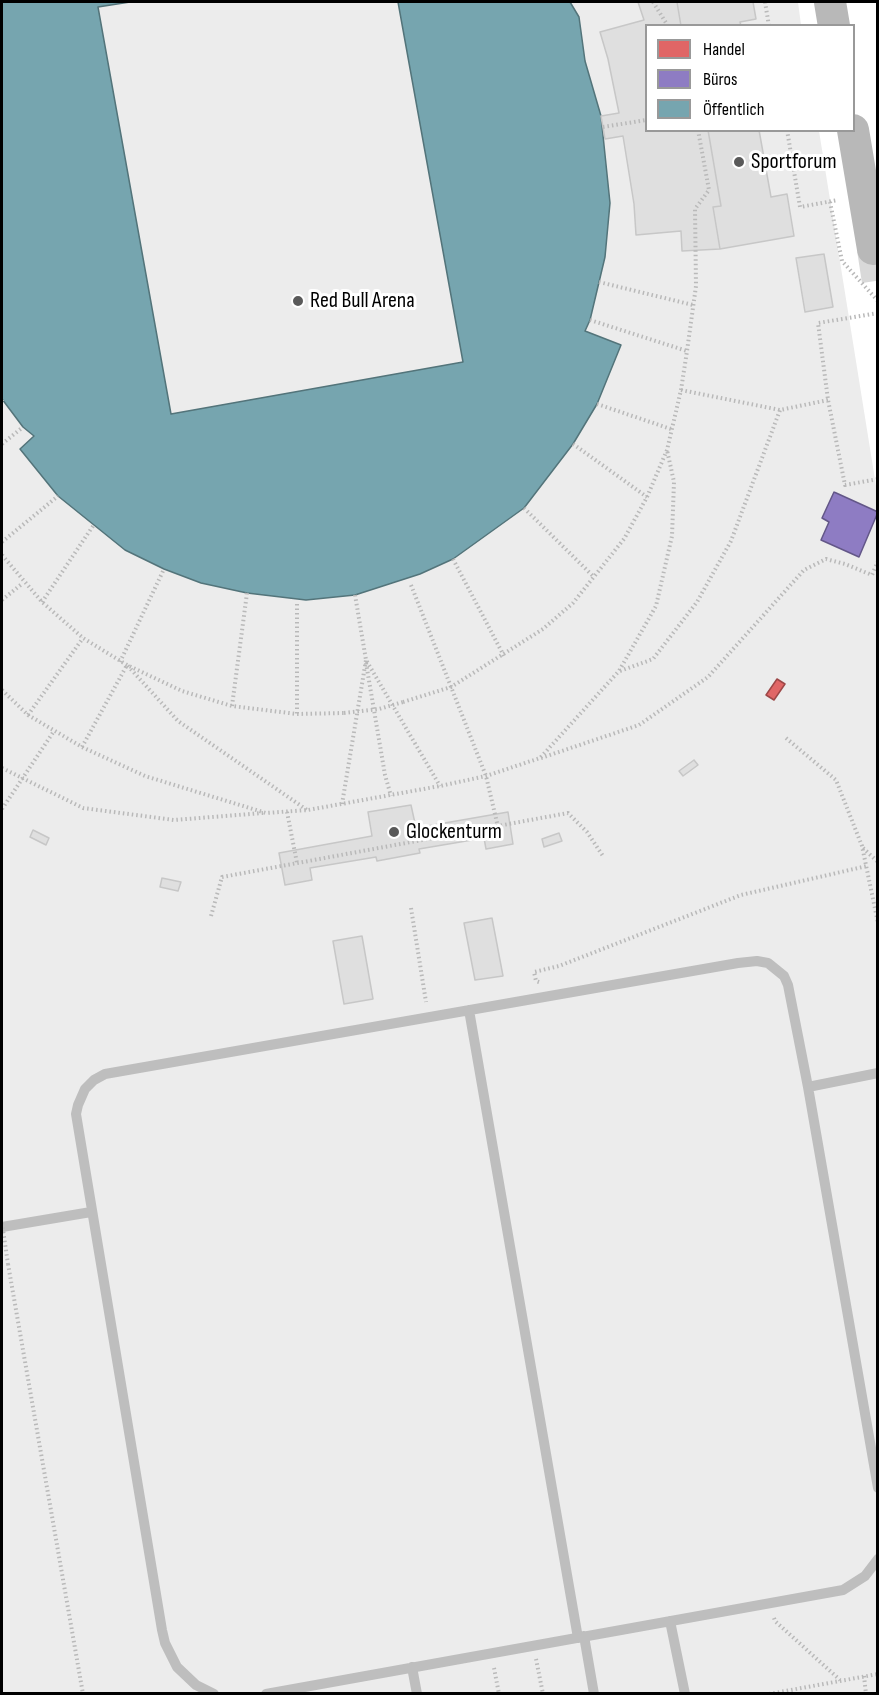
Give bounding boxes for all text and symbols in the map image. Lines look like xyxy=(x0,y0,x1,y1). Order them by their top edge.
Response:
legend xyxy=(645,24,855,132)
text: Handel xyxy=(703,39,745,60)
text: Büros xyxy=(703,69,737,90)
text: Öffentlich xyxy=(703,99,764,120)
place label: Sportforum xyxy=(751,149,837,175)
marker: Sportforum xyxy=(732,155,746,169)
place label: Red Bull Arena xyxy=(310,288,415,314)
marker: Red Bull Arena xyxy=(291,294,305,308)
place label: Glockenturm xyxy=(406,819,502,845)
marker: Glockenturm xyxy=(387,825,401,839)

